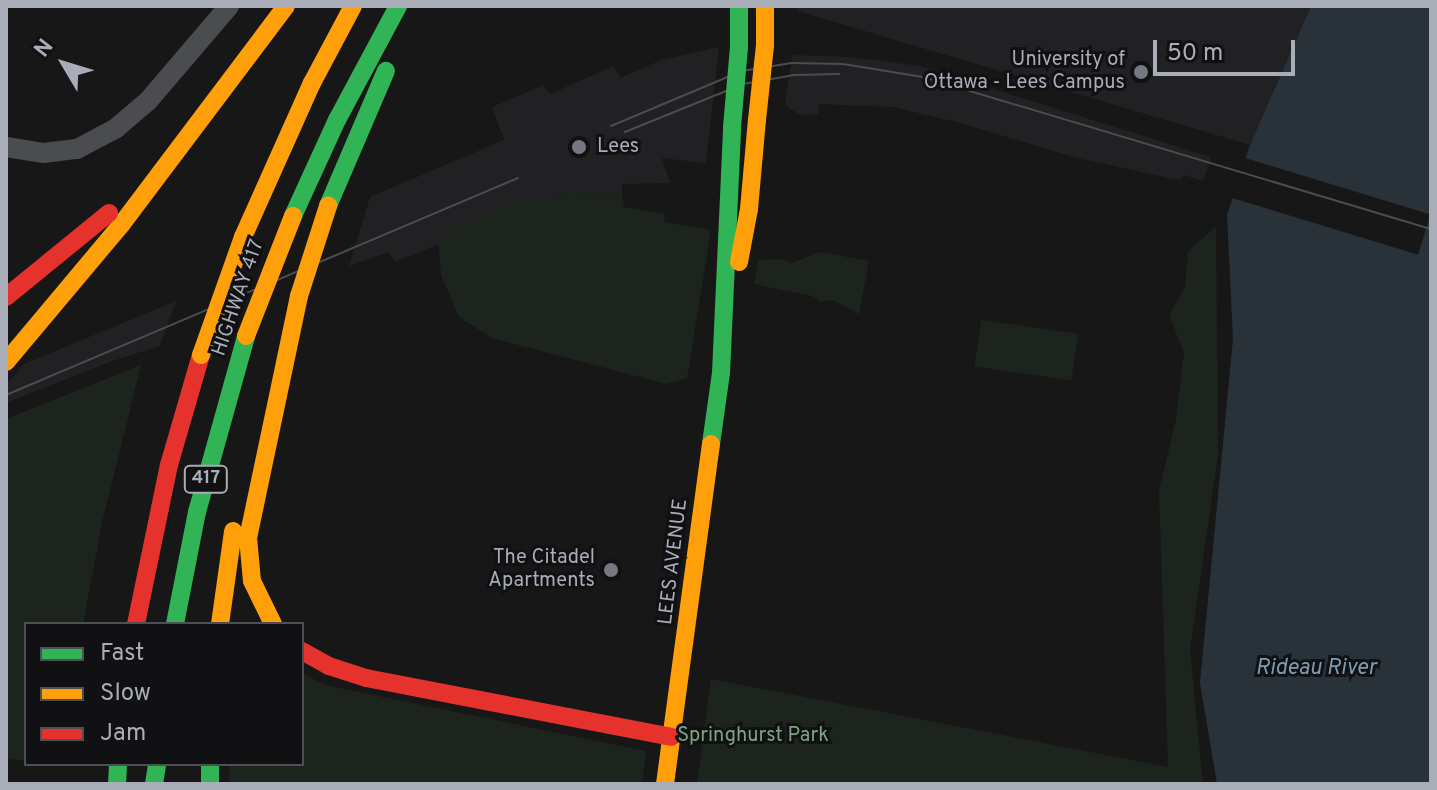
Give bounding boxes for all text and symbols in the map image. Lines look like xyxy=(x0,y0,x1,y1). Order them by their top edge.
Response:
north arrow xyxy=(24,24,104,104)
scale bar xyxy=(1157,24,1299,74)
text: N xyxy=(29,34,60,63)
text: 50 m xyxy=(1167,39,1223,69)
place label: University of Ottawa - Lees Campus xyxy=(924,48,1125,95)
marker: University of Ottawa - Lees Campus xyxy=(1132,63,1150,81)
place label: Lees xyxy=(597,135,639,159)
marker: Lees xyxy=(568,136,590,158)
street label: HIGHWAY 417 xyxy=(208,236,270,360)
road number: 417 xyxy=(182,465,230,493)
street label: LEES AVENUE xyxy=(654,497,694,627)
place label: The Citadel Apartments xyxy=(488,546,595,593)
marker: The Citadel Apartments xyxy=(602,561,620,579)
legend xyxy=(24,622,304,766)
text: Fast xyxy=(100,639,144,669)
water label: Rideau River xyxy=(1256,656,1376,682)
text: Slow xyxy=(100,679,151,709)
text: Jam xyxy=(100,719,146,749)
park label: Springhurst Park xyxy=(677,724,829,748)

